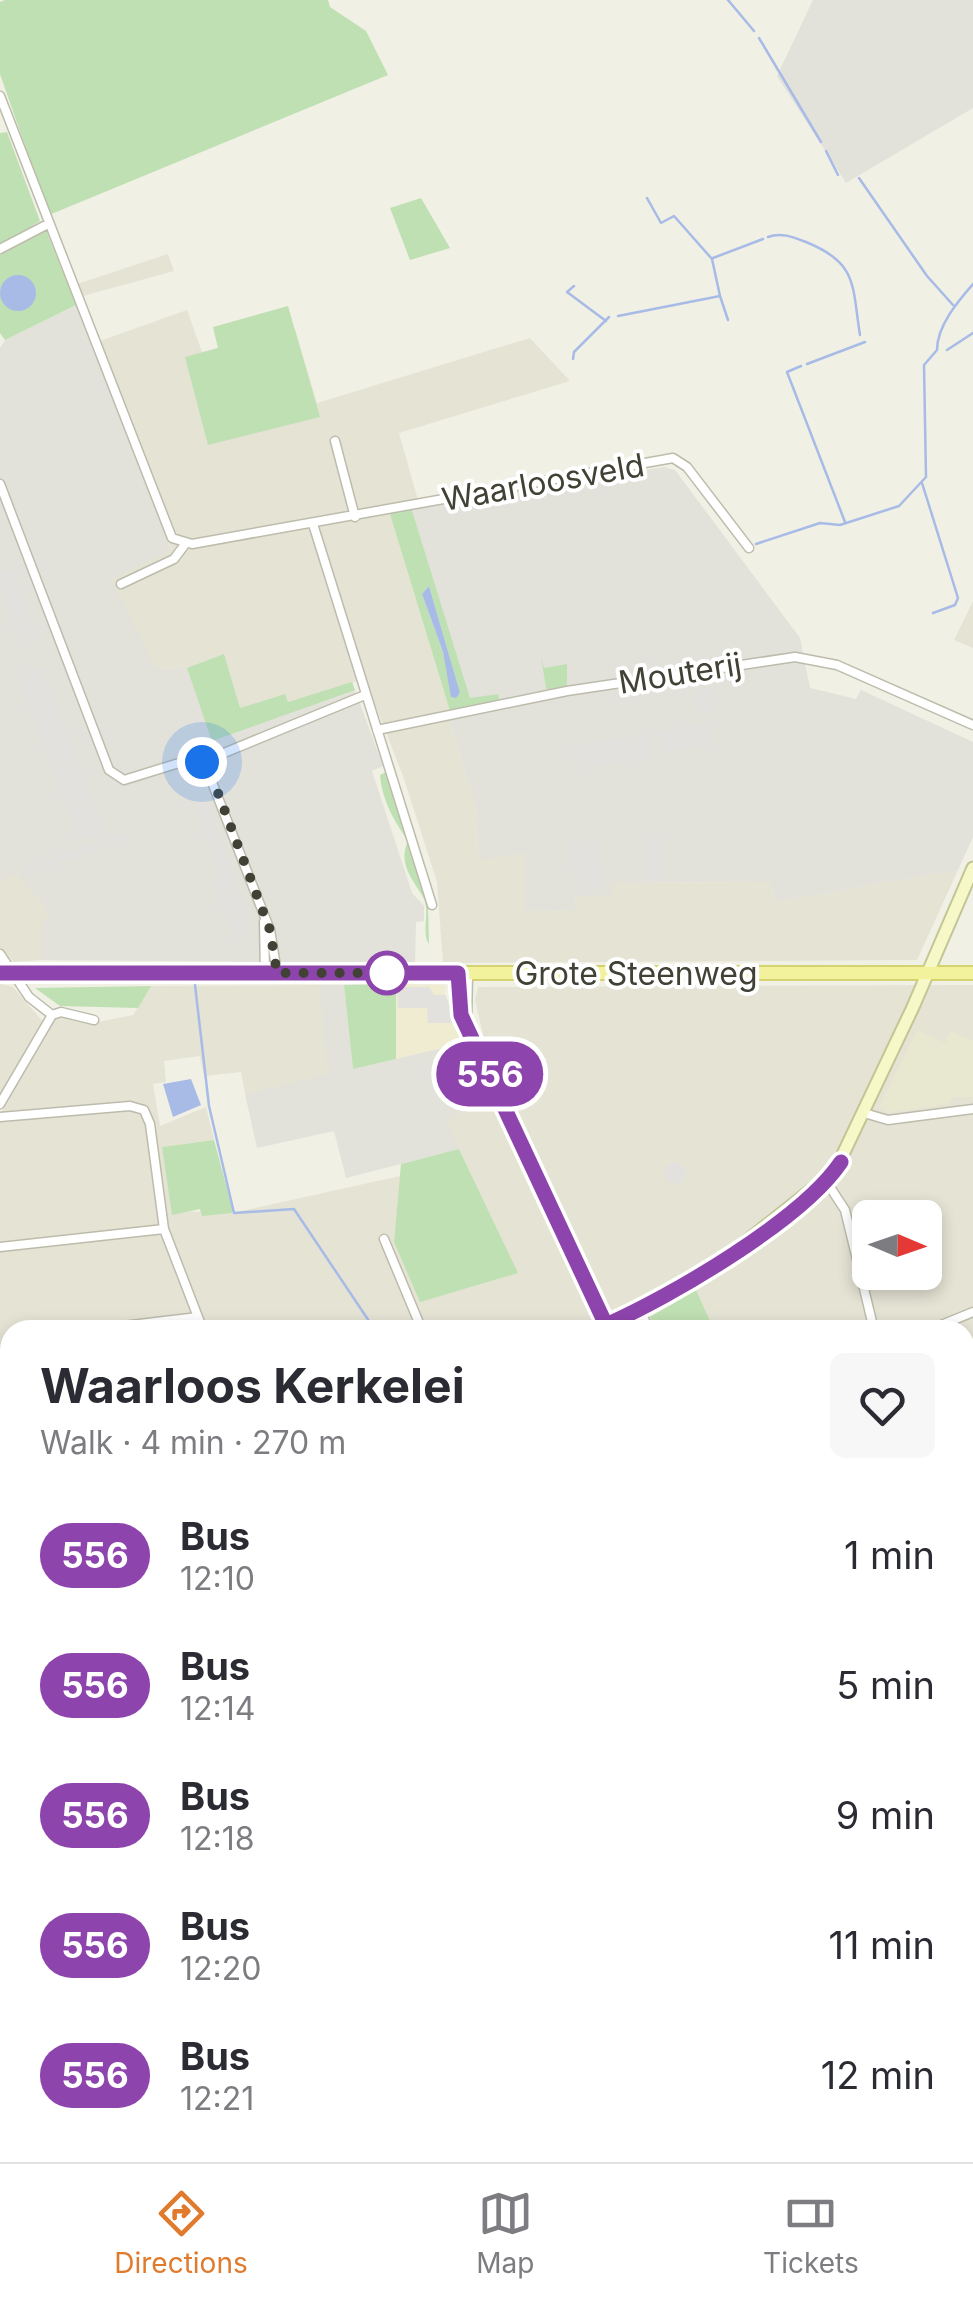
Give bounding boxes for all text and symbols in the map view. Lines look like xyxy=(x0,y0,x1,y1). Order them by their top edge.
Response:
street label: Waarloosveld xyxy=(439,445,647,519)
street label: Mouterij xyxy=(616,644,744,702)
your location xyxy=(177,737,227,787)
unlabelled marker xyxy=(366,952,408,994)
street label: Grote Steenweg xyxy=(514,954,758,993)
line badge: 556 xyxy=(432,1042,548,1106)
text: 556 xyxy=(456,1053,524,1095)
north arrow xyxy=(852,1200,942,1290)
map controls xyxy=(852,1200,942,1290)
button: heart xyxy=(830,1353,935,1458)
text: Waarloos Kerkelei xyxy=(40,1356,465,1415)
text: Walk · 4 min · 270 m xyxy=(40,1423,346,1462)
text: Bus xyxy=(180,1513,250,1559)
text: 1 min xyxy=(844,1532,935,1578)
text: 556 xyxy=(61,1534,129,1576)
text: 12:10 xyxy=(180,1559,255,1598)
text: Bus xyxy=(180,1643,250,1689)
text: 5 min xyxy=(836,1662,935,1708)
text: 556 xyxy=(61,1664,129,1706)
text: 12:14 xyxy=(180,1689,255,1728)
text: Bus xyxy=(180,1773,250,1819)
text: 9 min xyxy=(836,1792,935,1838)
text: 556 xyxy=(61,1794,129,1836)
text: 12:18 xyxy=(180,1819,255,1858)
text: Bus xyxy=(180,1903,250,1949)
text: 11 min xyxy=(828,1922,935,1968)
text: 556 xyxy=(61,1924,129,1966)
text: 12:20 xyxy=(180,1949,261,1988)
text: Bus xyxy=(180,2033,250,2079)
text: 12 min xyxy=(821,2052,935,2098)
text: 556 xyxy=(61,2054,129,2096)
text: 12:21 xyxy=(180,2079,254,2118)
tab: Directions xyxy=(114,2186,248,2280)
tab: Map xyxy=(476,2186,535,2280)
tab: Tickets xyxy=(763,2186,859,2280)

